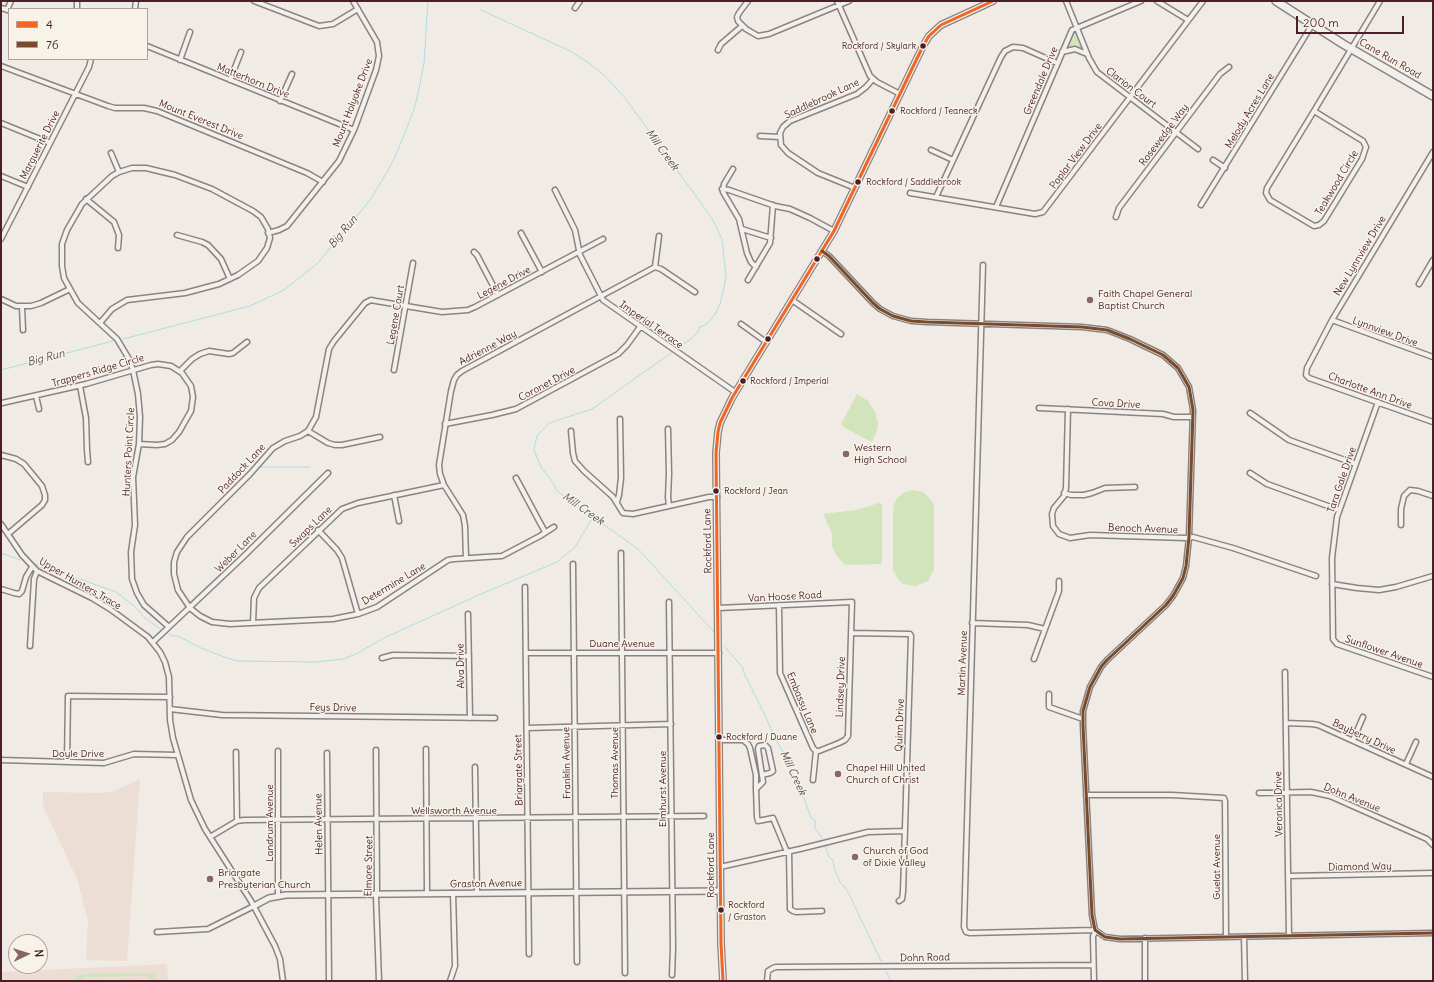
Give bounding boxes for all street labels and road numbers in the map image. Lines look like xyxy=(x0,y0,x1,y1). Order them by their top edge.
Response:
street label: Cane Run Road xyxy=(1357,36,1423,82)
street label: Greendale Drive xyxy=(1021,45,1061,117)
street label: Mount Holyoke Drive xyxy=(331,57,375,149)
street label: Matterhorn Drive xyxy=(215,61,291,101)
street label: Clarion Court xyxy=(1103,65,1159,111)
street label: Melody Acres Lane xyxy=(1223,71,1277,151)
street label: Saddlebrook Lane xyxy=(783,76,861,122)
street label: Mount Everest Drive xyxy=(157,98,245,142)
street label: Rosewedge Way xyxy=(1137,102,1191,168)
street label: Marguerite Drive xyxy=(18,109,62,181)
street label: Poplar View Drive xyxy=(1047,121,1105,191)
street label: Teakwood Circle xyxy=(1313,148,1361,218)
street label: New Lynnview Drive xyxy=(1331,214,1389,298)
street label: Legene Drive xyxy=(475,264,533,302)
street label: Legene Court xyxy=(385,284,407,346)
street label: Imperial Terrace xyxy=(617,299,685,351)
street label: Lynnview Drive xyxy=(1351,315,1419,349)
street label: Adrienne Way xyxy=(457,328,519,368)
street label: Trappers Ridge Circle xyxy=(50,352,146,390)
street label: Coronet Drive xyxy=(517,364,577,404)
street label: Charlotte Ann Drive xyxy=(1326,370,1414,412)
street label: Cova Drive xyxy=(1091,397,1141,411)
street label: Hunters Point Circle xyxy=(121,407,137,497)
street label: Paddock Lane xyxy=(216,442,268,496)
street label: Tara Gale Drive xyxy=(1325,445,1359,515)
street label: Swaps Lane xyxy=(287,504,335,550)
street label: Rockford Lane xyxy=(701,508,715,574)
street label: Benoch Avenue xyxy=(1108,522,1178,536)
street label: Weber Lane xyxy=(213,529,259,575)
street label: Upper Hunters Trace xyxy=(37,556,123,612)
street label: Determine Lane xyxy=(360,560,428,608)
street label: Van Hoose Road xyxy=(748,589,822,605)
street label: Martin Avenue xyxy=(956,630,970,696)
street label: Sunflower Avenue xyxy=(1344,633,1424,671)
street label: Duane Avenue xyxy=(589,638,655,650)
street label: Alva Drive xyxy=(455,643,467,689)
street label: Lindsey Drive xyxy=(834,656,848,718)
street label: Embassy Lane xyxy=(784,671,820,735)
street label: Quinn Drive xyxy=(893,698,907,752)
street label: Feys Drive xyxy=(310,702,356,714)
street label: Bayberry Drive xyxy=(1330,717,1398,757)
street label: Franklin Avenue xyxy=(560,727,574,799)
street label: Thomas Avenue xyxy=(609,727,621,799)
street label: Briargate Street xyxy=(512,734,526,806)
street label: Doyle Drive xyxy=(52,748,104,760)
street label: Elmhurst Avenue xyxy=(657,751,669,827)
street label: Veronica Drive xyxy=(1272,771,1286,837)
street label: Dohn Avenue xyxy=(1322,781,1382,815)
street label: Landrum Avenue xyxy=(264,784,276,862)
street label: Helen Avenue xyxy=(312,793,326,855)
street label: Wellsworth Avenue xyxy=(411,805,497,817)
street label: Rockford Lane xyxy=(705,832,717,898)
street label: Guelat Avenue xyxy=(1211,834,1223,900)
street label: Elmore Street xyxy=(362,836,376,896)
street label: Diamond Way xyxy=(1328,860,1392,874)
street label: Graston Avenue xyxy=(450,877,522,891)
street label: Dohn Road xyxy=(900,952,950,964)

